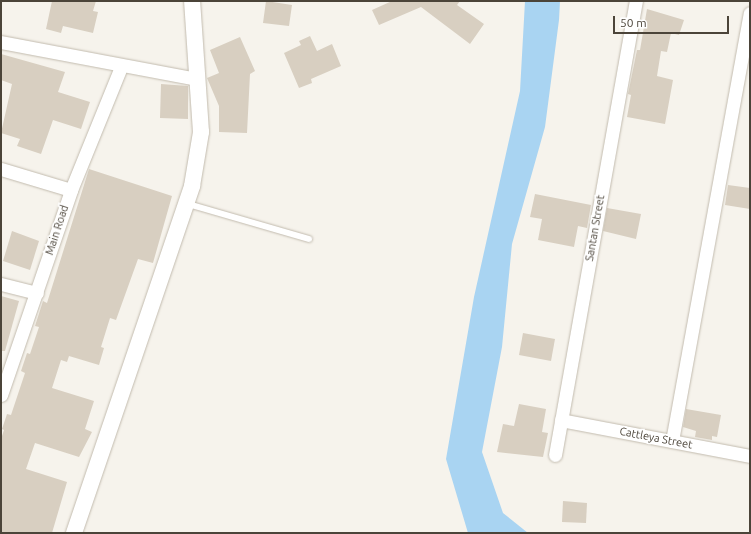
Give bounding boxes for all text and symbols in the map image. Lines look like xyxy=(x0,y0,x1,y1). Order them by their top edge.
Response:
scale bar xyxy=(615,8,731,34)
text: 50 m xyxy=(620,16,647,29)
street label: Santan Street xyxy=(583,194,607,262)
street label: Main Road xyxy=(43,203,71,257)
street label: Cattleya Street xyxy=(618,424,694,452)

